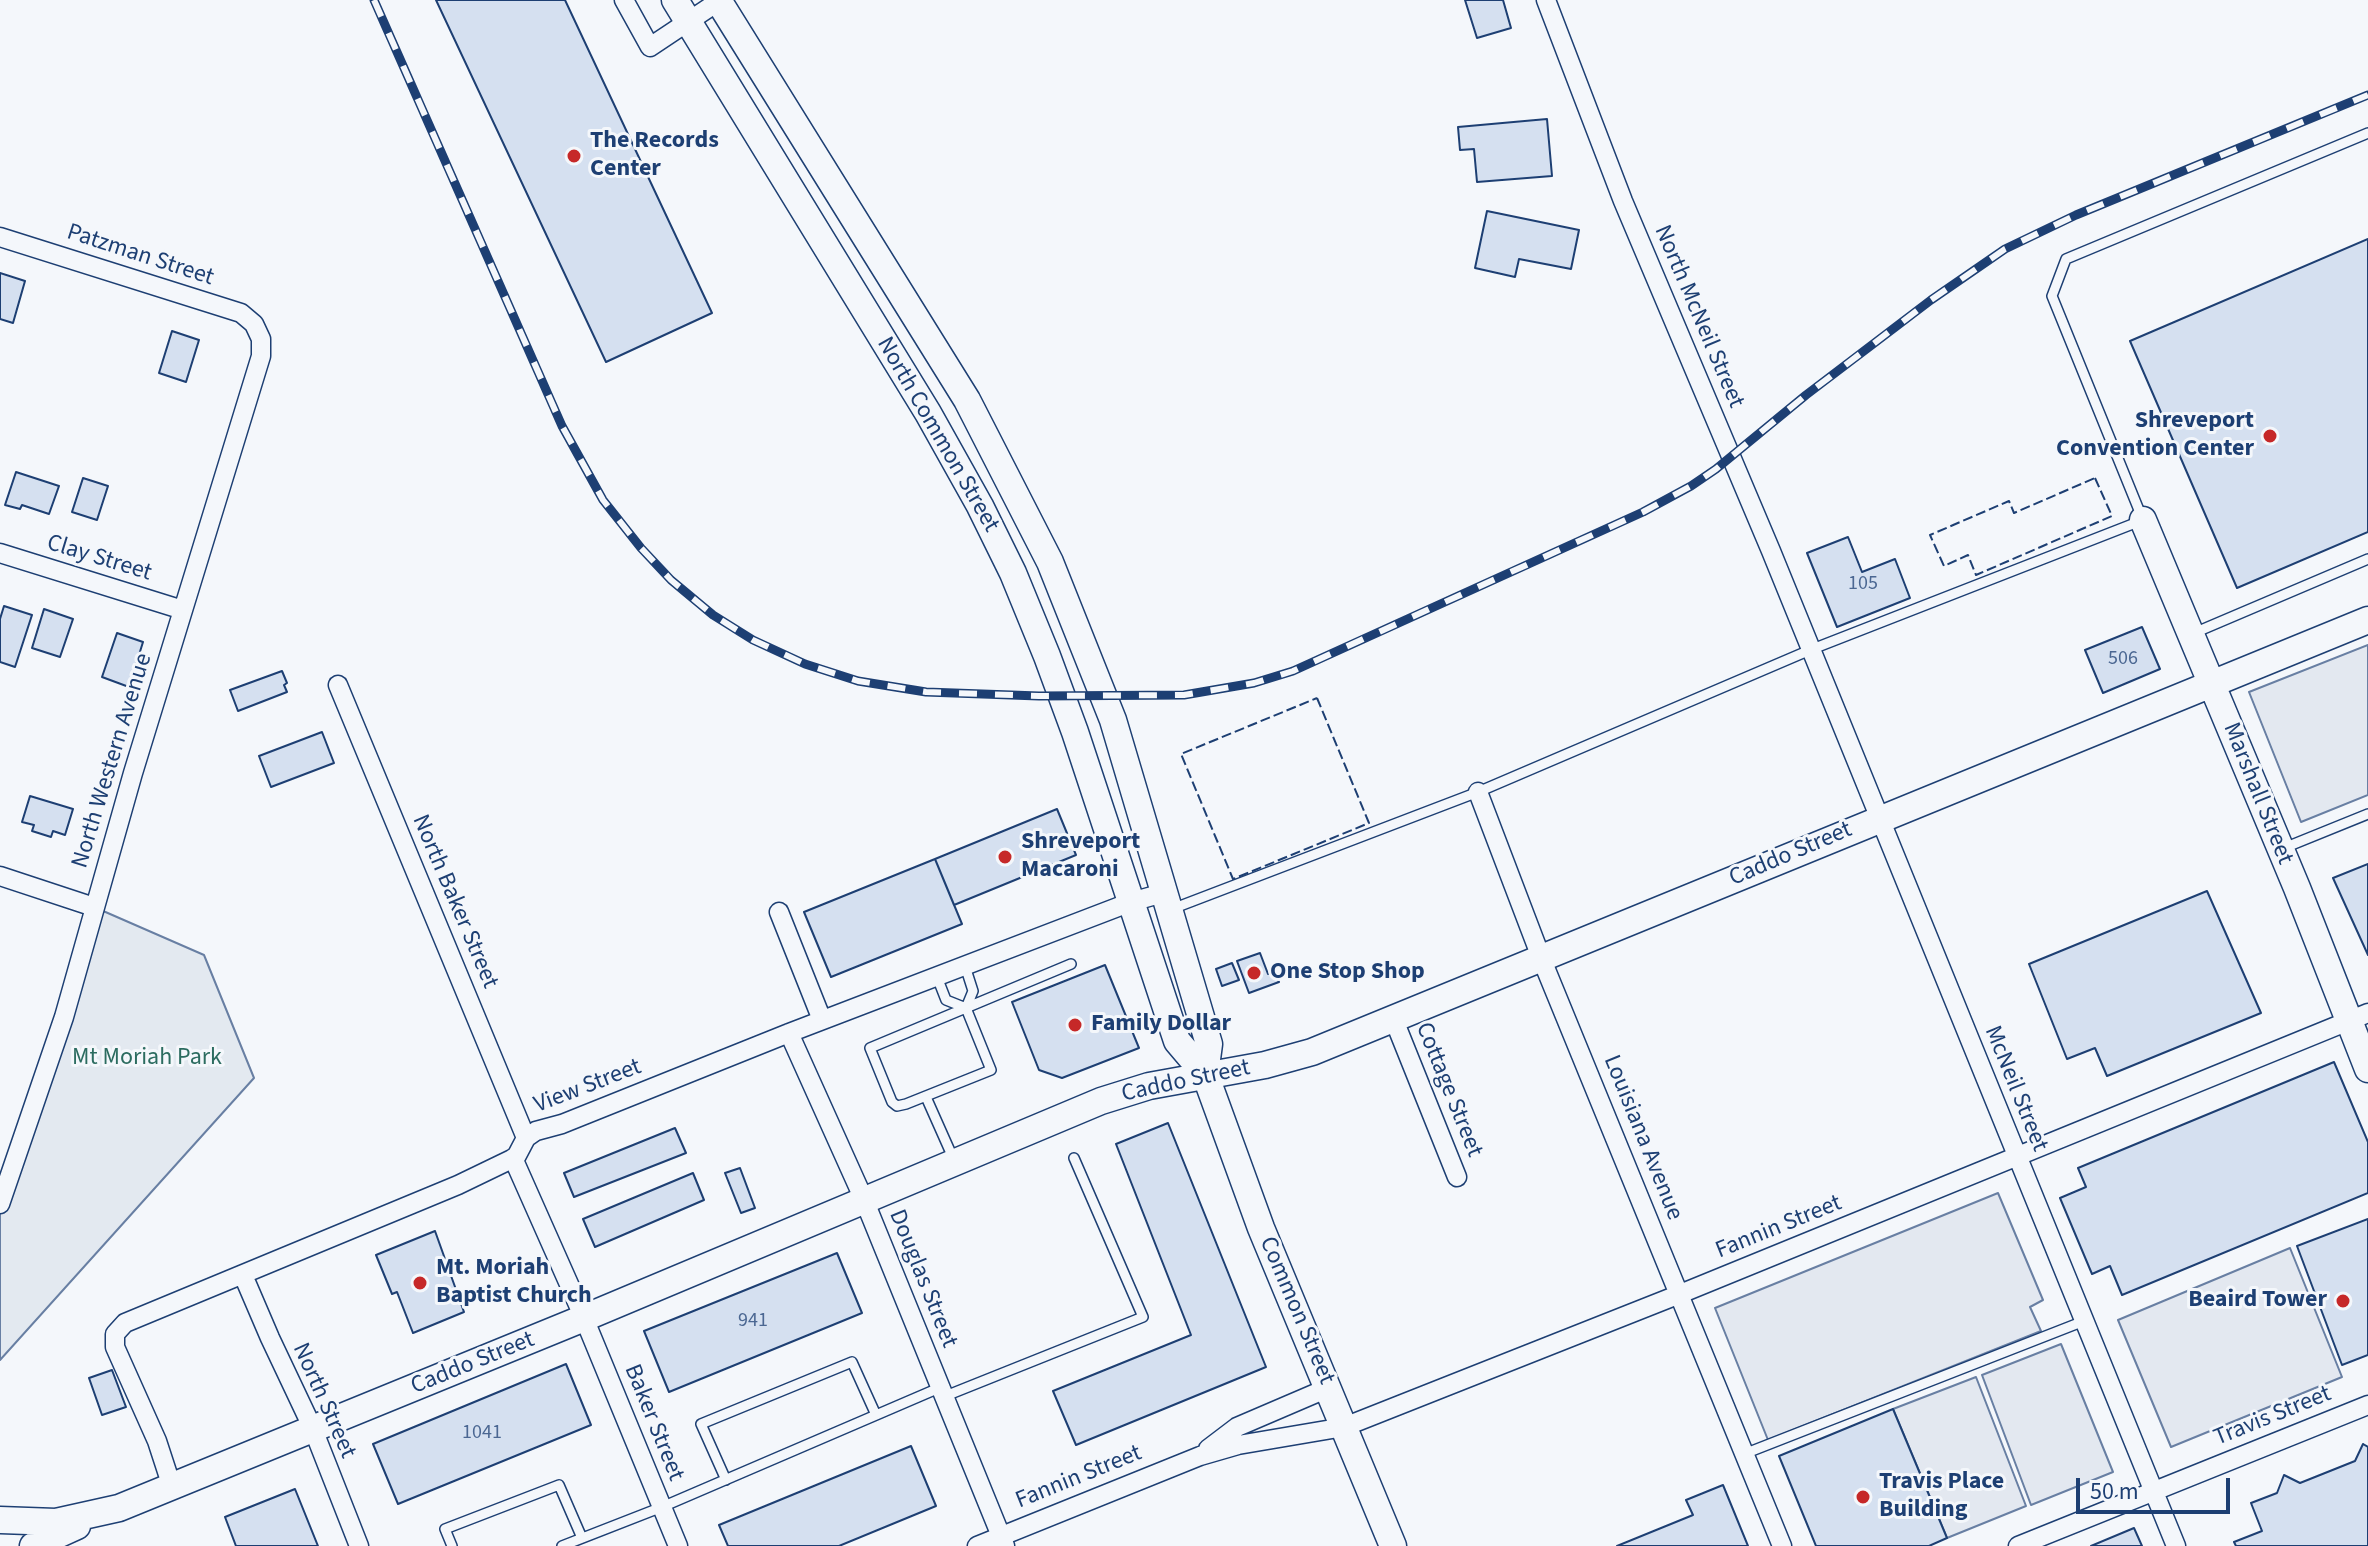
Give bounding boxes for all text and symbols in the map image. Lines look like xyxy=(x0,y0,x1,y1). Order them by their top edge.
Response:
place label: The Records Center xyxy=(590,128,719,184)
marker: The Records Center xyxy=(565,147,583,165)
street label: Patzman Street xyxy=(63,219,217,293)
street label: North McNeil Street xyxy=(1647,221,1749,413)
street label: North Common Street xyxy=(869,332,1005,538)
place label: Shreveport Convention Center xyxy=(2056,408,2254,464)
marker: Shreveport Convention Center xyxy=(2261,427,2279,445)
street label: Clay Street xyxy=(43,529,155,589)
house number: 105 xyxy=(1848,573,1878,597)
house number: 506 xyxy=(2108,648,2138,672)
street label: North Western Avenue xyxy=(67,650,159,872)
street label: Marshall Street xyxy=(2216,719,2298,869)
street label: North Baker Street xyxy=(404,811,504,993)
street label: Caddo Street xyxy=(1725,816,1857,894)
place label: Shreveport Macaroni xyxy=(1021,829,1140,885)
marker: Shreveport Macaroni xyxy=(996,848,1014,866)
place label: One Stop Shop xyxy=(1270,959,1425,987)
marker: One Stop Shop xyxy=(1245,964,1263,982)
place label: Family Dollar xyxy=(1091,1011,1231,1039)
marker: Family Dollar xyxy=(1066,1016,1084,1034)
street label: Cottage Street xyxy=(1408,1019,1488,1161)
street label: McNeil Street xyxy=(1977,1022,2053,1156)
park label: Mt Moriah Park xyxy=(72,1045,222,1073)
street label: Louisiana Avenue xyxy=(1596,1051,1688,1225)
street label: View Street xyxy=(530,1053,646,1121)
street label: Caddo Street xyxy=(1119,1054,1253,1110)
street label: Fannin Street xyxy=(1712,1190,1846,1266)
street label: Douglas Street xyxy=(881,1206,963,1352)
street label: Common Street xyxy=(1252,1233,1340,1389)
place label: Mt. Moriah Baptist Church xyxy=(436,1255,592,1311)
marker: Mt. Moriah Baptist Church xyxy=(411,1274,429,1292)
place label: Beaird Tower xyxy=(2188,1287,2327,1315)
marker: Beaird Tower xyxy=(2334,1292,2352,1310)
house number: 941 xyxy=(738,1310,768,1334)
street label: Caddo Street xyxy=(407,1326,539,1402)
street label: North Street xyxy=(285,1339,361,1463)
street label: Baker Street xyxy=(617,1361,689,1485)
street label: Travis Street xyxy=(2210,1380,2336,1454)
house number: 1041 xyxy=(462,1422,502,1446)
street label: Fannin Street xyxy=(1012,1440,1146,1516)
scale bar xyxy=(2080,1462,2234,1512)
place label: Travis Place Building xyxy=(1879,1469,2004,1525)
text: 50 m xyxy=(2090,1474,2139,1509)
marker: Travis Place Building xyxy=(1854,1488,1872,1506)

